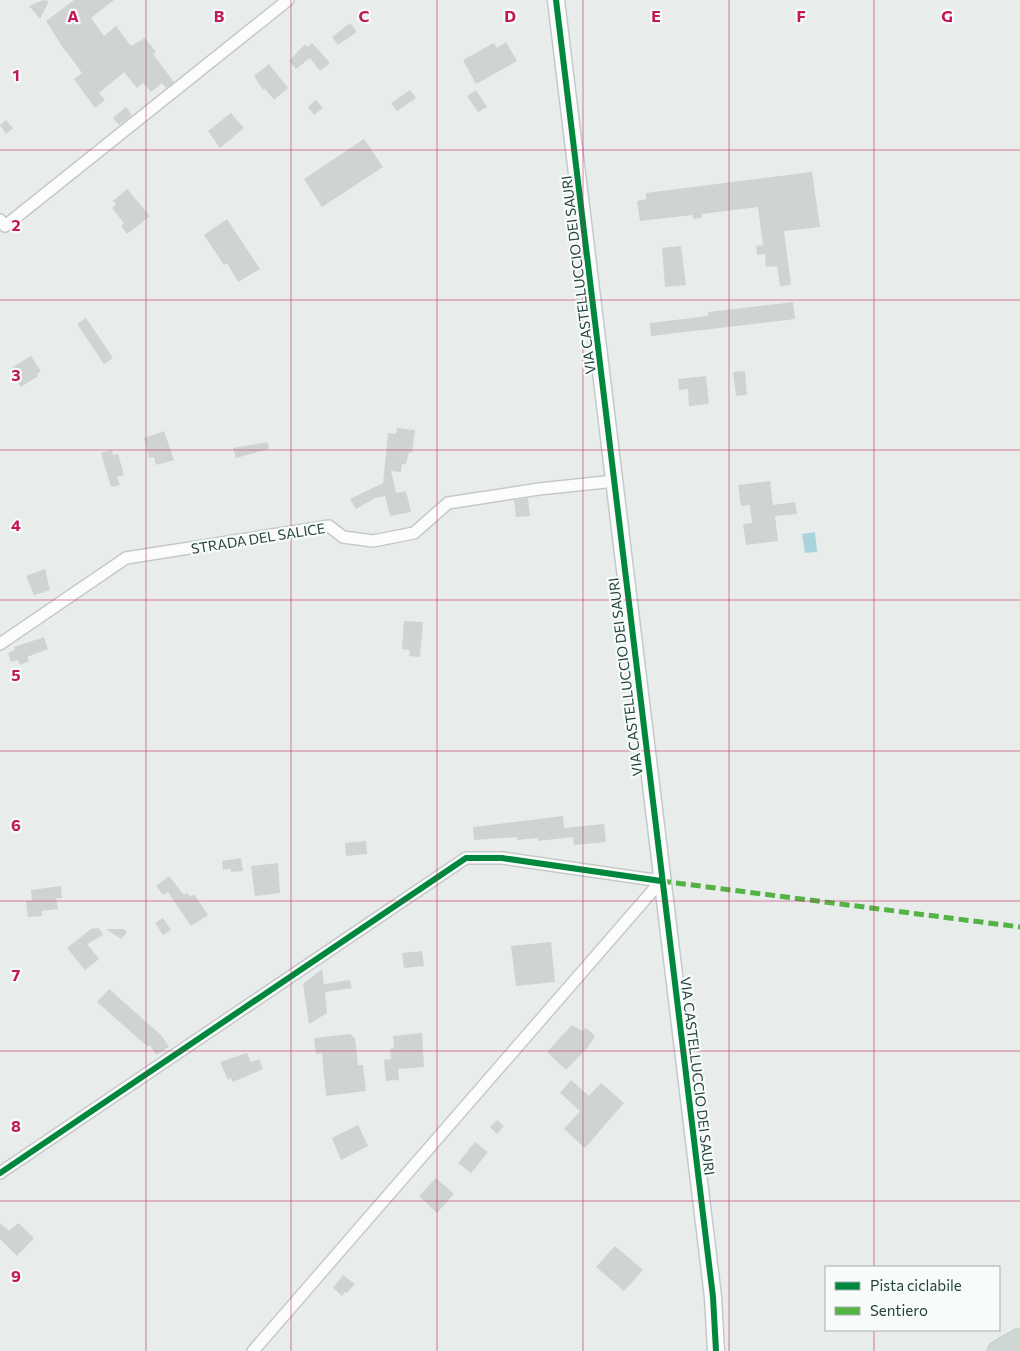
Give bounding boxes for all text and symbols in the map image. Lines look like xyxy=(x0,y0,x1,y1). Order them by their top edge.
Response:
text: A xyxy=(67,6,79,25)
text: B xyxy=(214,6,225,25)
text: C xyxy=(359,6,370,25)
text: D xyxy=(504,6,516,25)
text: E xyxy=(651,6,661,25)
text: F xyxy=(796,6,806,25)
text: G xyxy=(941,6,953,25)
text: 1 xyxy=(12,65,20,84)
street label: VIA CASTELLUCCIO DEI SAURI xyxy=(557,175,599,375)
text: 2 xyxy=(11,215,21,234)
text: 3 xyxy=(11,365,21,384)
text: 4 xyxy=(11,515,21,534)
street label: STRADA DEL SALICE xyxy=(190,519,326,557)
street label: VIA CASTELLUCCIO DEI SAURI xyxy=(604,577,646,777)
text: 5 xyxy=(11,665,21,684)
text: 6 xyxy=(11,815,21,834)
text: 7 xyxy=(12,965,21,984)
street label: VIA CASTELLUCCIO DEI SAURI xyxy=(677,976,719,1176)
text: 8 xyxy=(11,1116,21,1135)
text: 9 xyxy=(11,1266,21,1285)
legend xyxy=(825,1266,1000,1331)
text: Pista ciclabile xyxy=(870,1276,962,1294)
text: Sentiero xyxy=(870,1301,928,1319)

